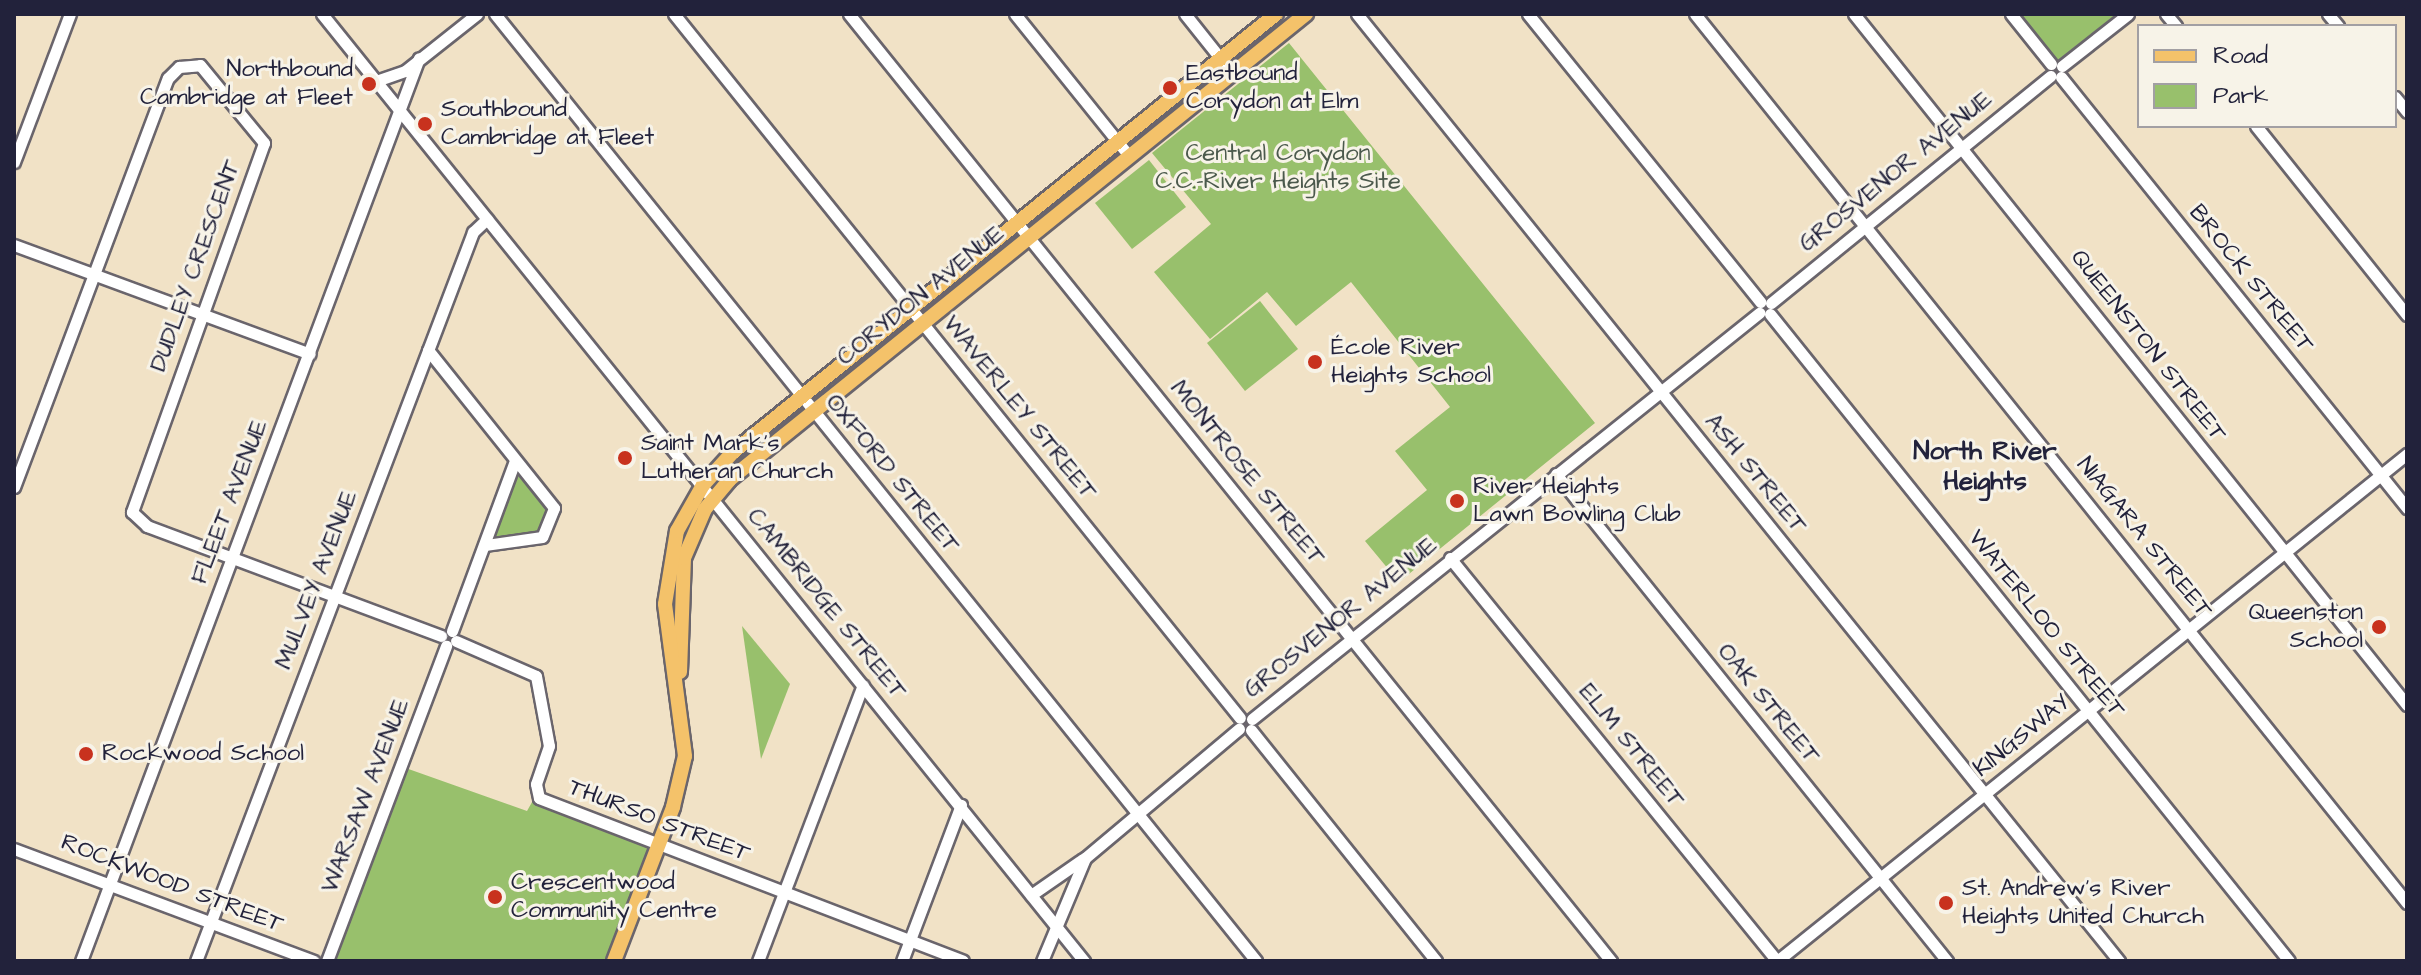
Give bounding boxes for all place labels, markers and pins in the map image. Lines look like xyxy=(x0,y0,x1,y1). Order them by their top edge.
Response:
place label: Northbound Cambridge at Fleet xyxy=(140,56,353,112)
place label: Eastbound Corydon at Elm xyxy=(1186,60,1358,116)
marker: Northbound Cambridge at Fleet xyxy=(360,75,378,93)
marker: Eastbound Corydon at Elm xyxy=(1161,79,1179,97)
place label: Southbound Cambridge at Fleet xyxy=(441,96,654,152)
marker: Southbound Cambridge at Fleet xyxy=(416,115,434,133)
place label: École River Heights School xyxy=(1331,334,1491,390)
marker: École River Heights School xyxy=(1306,353,1324,371)
place label: Saint Mark's Lutheran Church xyxy=(641,430,833,486)
marker: Saint Mark's Lutheran Church xyxy=(616,449,634,467)
place label: River Heights Lawn Bowling Club xyxy=(1473,473,1681,529)
marker: River Heights Lawn Bowling Club xyxy=(1448,492,1466,510)
place label: Queenston School xyxy=(2248,599,2363,655)
marker: Queenston School xyxy=(2370,618,2388,636)
place label: Rockwood School xyxy=(102,740,304,768)
marker: Rockwood School xyxy=(77,745,95,763)
place label: Crescentwood Community Centre xyxy=(511,869,717,925)
place label: St. Andrew's River Heights United Church xyxy=(1962,875,2204,931)
marker: Crescentwood Community Centre xyxy=(486,888,504,906)
marker: St. Andrew's River Heights United Church xyxy=(1937,894,1955,912)

